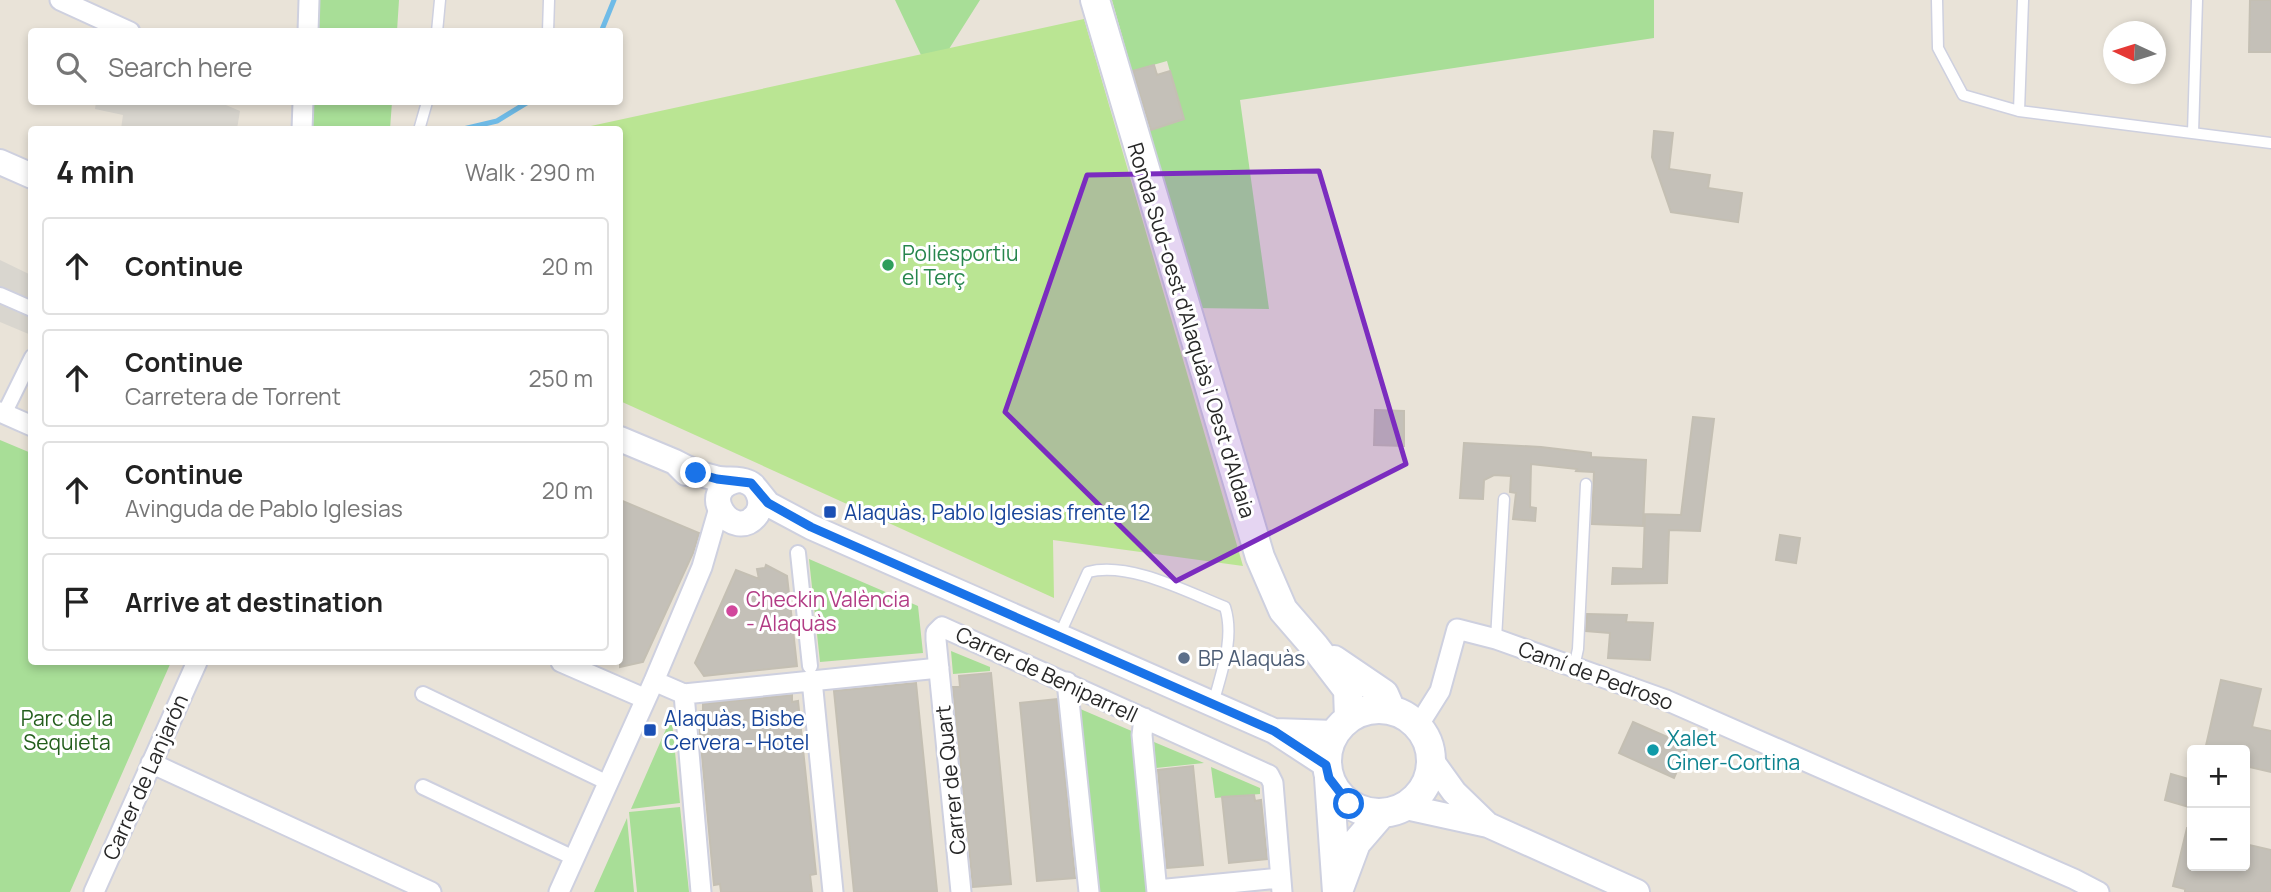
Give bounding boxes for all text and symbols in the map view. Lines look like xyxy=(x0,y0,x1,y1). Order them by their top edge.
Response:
north arrow xyxy=(2103,21,2166,84)
search box xyxy=(28,28,623,105)
icon: search xyxy=(52,48,90,86)
text: Search here xyxy=(108,49,253,85)
street label: Ronda Sud-oest d'Alaquàs i Oest d'Aldaia xyxy=(1121,139,1263,521)
text: 4 min xyxy=(56,151,134,192)
text: Walk · 290 m xyxy=(465,156,595,188)
place label: Poliesportiu el Terç xyxy=(902,239,1018,291)
icon: ahead xyxy=(58,247,96,285)
text: Continue xyxy=(125,248,243,284)
text: 20 m xyxy=(542,250,593,282)
marker: Poliesportiu el Terç xyxy=(880,257,896,273)
text: Continue xyxy=(125,344,243,380)
icon: ahead xyxy=(58,359,96,397)
text: 250 m xyxy=(528,362,593,394)
text: Carretera de Torrent xyxy=(125,380,341,412)
text: Continue xyxy=(125,456,243,492)
route end xyxy=(680,457,711,488)
icon: ahead xyxy=(58,471,96,509)
text: 20 m xyxy=(542,474,593,506)
text: Avinguda de Pablo Iglesias xyxy=(125,492,403,524)
place label: Alaquàs, Pablo Iglesias frente 12 xyxy=(844,498,1150,526)
marker: Alaquàs, Pablo Iglesias frente 12 xyxy=(822,504,838,520)
icon: arrive xyxy=(58,583,96,621)
text: Arrive at destination xyxy=(125,584,383,620)
place label: Checkin València - Alaquàs xyxy=(746,585,910,637)
marker: Checkin València - Alaquàs xyxy=(724,603,740,619)
street label: Carrer de Beniparrell xyxy=(951,619,1143,729)
street label: Camí de Pedroso xyxy=(1515,634,1677,716)
place label: BP Alaquàs xyxy=(1198,644,1305,672)
marker: BP Alaquàs xyxy=(1176,650,1192,666)
street label: Carrer de Lanjarón xyxy=(96,690,194,864)
park label: Parc de la Sequieta xyxy=(21,704,113,756)
place label: Alaquàs, Bisbe Cervera - Hotel xyxy=(664,704,809,756)
street label: Carrer de Quart xyxy=(928,704,972,856)
marker: Alaquàs, Bisbe Cervera - Hotel xyxy=(642,722,658,738)
place label: Xalet Giner-Cortina xyxy=(1667,724,1800,776)
marker: Xalet Giner-Cortina xyxy=(1645,742,1661,758)
map controls xyxy=(2187,745,2250,871)
button: + xyxy=(2187,745,2250,808)
route start xyxy=(1333,788,1364,819)
button: − xyxy=(2187,808,2250,871)

